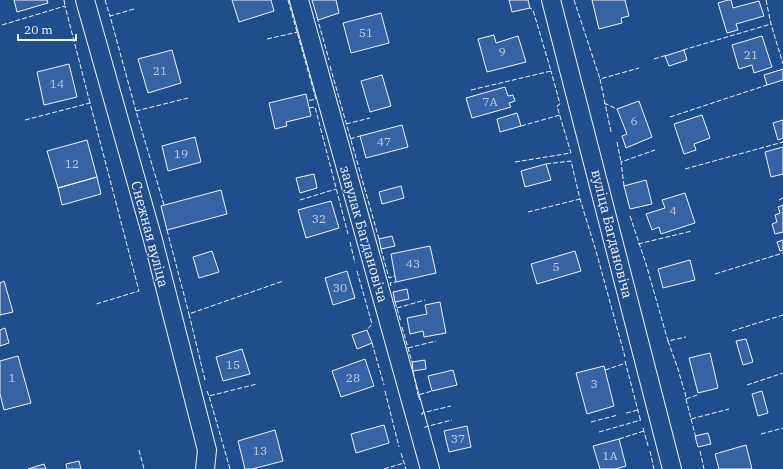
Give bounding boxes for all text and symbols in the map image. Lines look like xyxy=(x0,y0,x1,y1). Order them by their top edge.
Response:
scale bar xyxy=(18,16,76,42)
text: 20 m xyxy=(24,22,53,37)
house number: 51 xyxy=(359,25,373,40)
house number: 9 xyxy=(498,44,506,59)
house number: 21 xyxy=(744,47,758,62)
house number: 21 xyxy=(153,63,167,78)
house number: 14 xyxy=(50,76,64,91)
house number: 7А xyxy=(482,94,498,109)
house number: 6 xyxy=(630,113,638,128)
house number: 47 xyxy=(377,134,391,149)
house number: 19 xyxy=(174,146,188,161)
house number: 12 xyxy=(65,156,79,171)
street label: завулак Багдановіча xyxy=(336,164,392,305)
street label: вуліца Багдановіча xyxy=(587,168,637,301)
street label: Снежная вуліца xyxy=(127,179,173,290)
house number: 4 xyxy=(669,203,677,218)
house number: 32 xyxy=(312,211,326,226)
house number: 43 xyxy=(406,256,420,271)
house number: 5 xyxy=(552,259,560,274)
house number: 30 xyxy=(333,280,347,295)
house number: 15 xyxy=(226,357,240,372)
house number: 1 xyxy=(8,370,16,385)
house number: 28 xyxy=(346,370,360,385)
house number: 3 xyxy=(590,376,598,391)
house number: 37 xyxy=(451,431,465,446)
house number: 13 xyxy=(253,443,267,458)
house number: 1А xyxy=(602,448,618,463)

